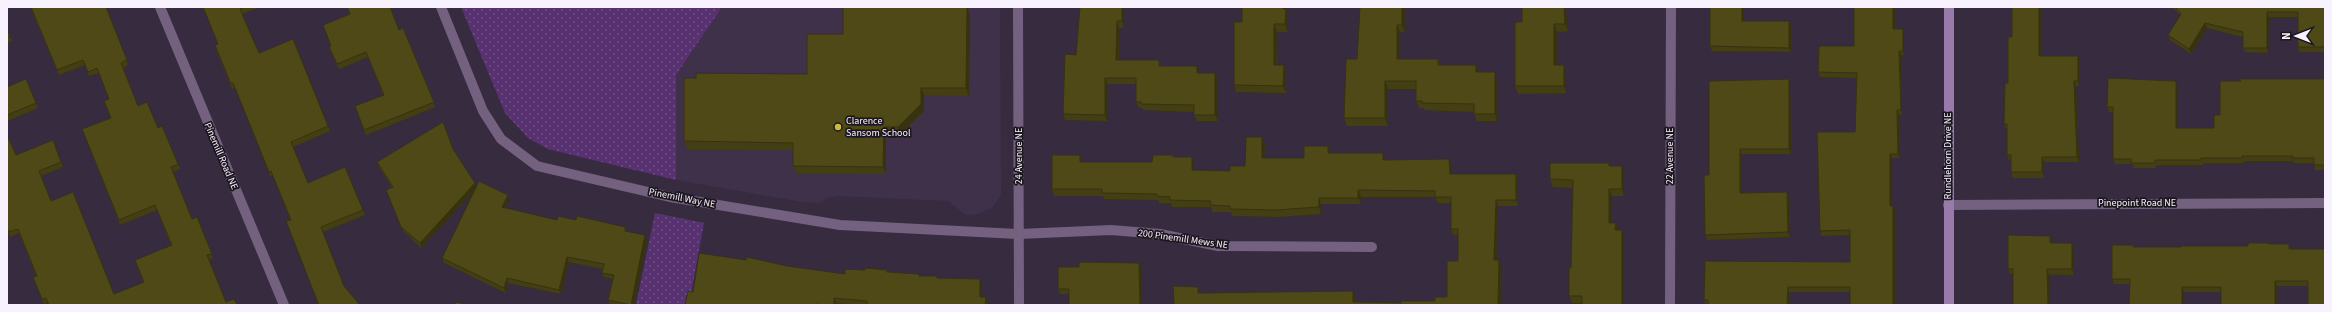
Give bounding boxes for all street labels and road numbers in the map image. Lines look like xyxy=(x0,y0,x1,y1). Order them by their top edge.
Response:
street label: Rundlehorn Drive NE xyxy=(1941,113,1955,199)
street label: Pinemill Road NE xyxy=(201,120,241,192)
street label: 24 Avenue NE xyxy=(1012,128,1026,184)
street label: 22 Avenue NE xyxy=(1663,128,1677,184)
street label: Pinemill Way NE xyxy=(648,185,716,211)
street label: Pinepoint Road NE xyxy=(2098,196,2176,210)
street label: 200 Pinemill Mews NE xyxy=(1137,226,1229,252)

